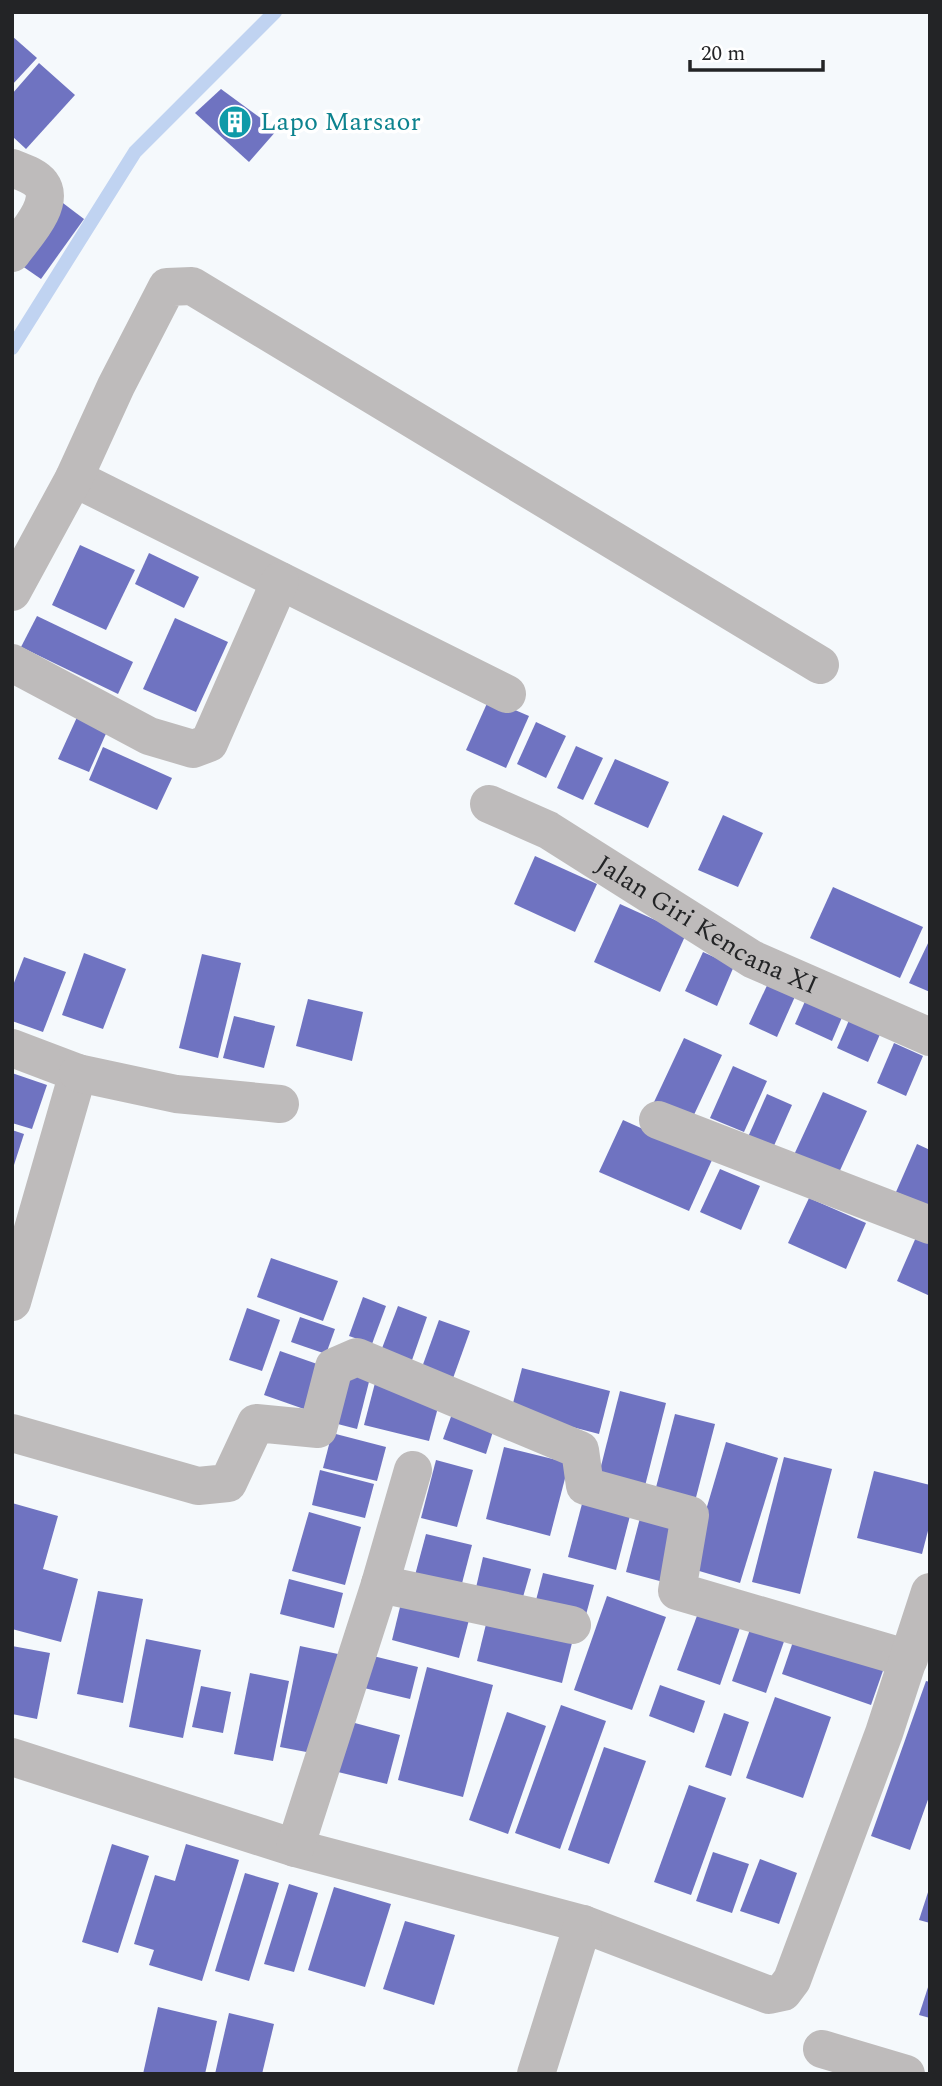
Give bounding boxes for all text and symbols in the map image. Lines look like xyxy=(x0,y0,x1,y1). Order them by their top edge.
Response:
scale bar xyxy=(690,28,823,72)
text: 20 m xyxy=(701,38,745,70)
place label: Lapo Marsaor xyxy=(260,102,421,142)
building icon: Lapo Marsaor xyxy=(216,103,254,141)
street label: Jalan Giri Kencana XI xyxy=(588,845,824,1005)

